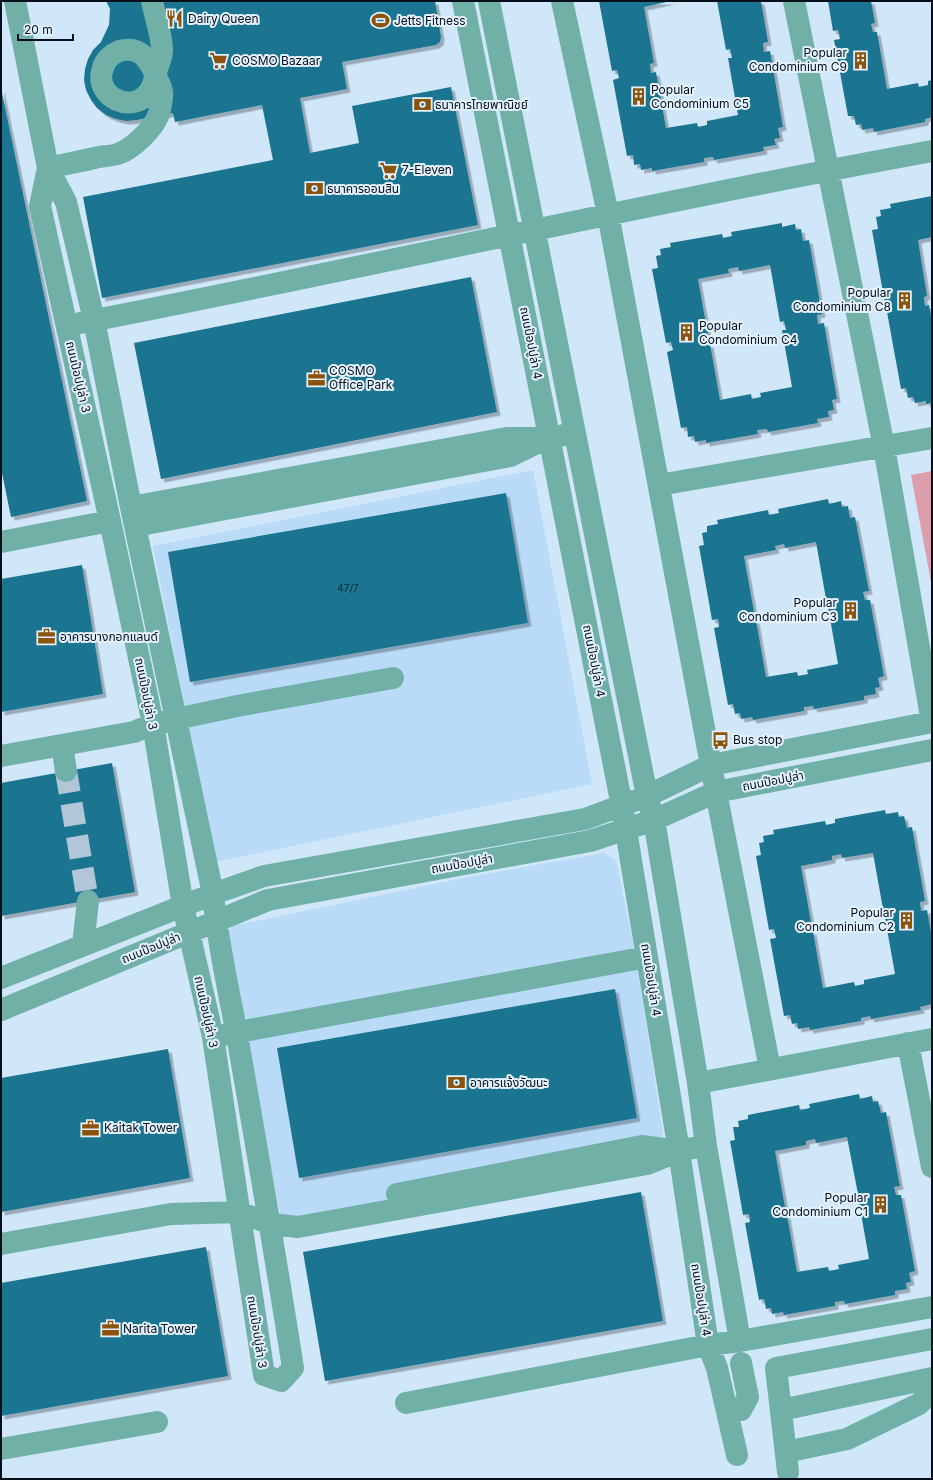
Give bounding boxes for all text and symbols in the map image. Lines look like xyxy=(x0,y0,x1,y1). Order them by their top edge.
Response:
restaurant icon: Dairy Queen xyxy=(165,9,185,29)
place label: Dairy Queen xyxy=(188,11,258,26)
sports icon: Jetts Fitness xyxy=(371,11,391,31)
place label: Jetts Fitness xyxy=(394,13,466,28)
scale bar xyxy=(18,16,73,42)
text: 20 m xyxy=(24,22,53,37)
place label: Popular Condominium C9 xyxy=(749,45,847,74)
building icon: Popular Condominium C9 xyxy=(850,50,870,70)
supermarket icon: COSMO Bazaar xyxy=(209,51,229,71)
place label: COSMO Bazaar xyxy=(232,53,321,68)
place label: Popular Condominium C5 xyxy=(651,82,749,111)
building icon: Popular Condominium C5 xyxy=(628,87,648,107)
bank icon: ธนาคารไทยพาณิชย์ xyxy=(412,95,432,115)
place label: ธนาคารไทยพาณิชย์ xyxy=(435,97,528,112)
supermarket icon: 7-Eleven xyxy=(379,160,399,180)
place label: 7-Eleven xyxy=(402,162,452,177)
bank icon: ธนาคารออมสิน xyxy=(304,179,324,199)
place label: ธนาคารออมสิน xyxy=(327,181,399,196)
place label: Popular Condominium C8 xyxy=(793,285,891,314)
building icon: Popular Condominium C8 xyxy=(894,290,914,310)
street label: ถนนป๊อปปูล่า 4 xyxy=(517,305,546,381)
place label: Popular Condominium C4 xyxy=(699,318,798,347)
building icon: Popular Condominium C4 xyxy=(676,323,696,343)
street label: ถนนป๊อปปูล่า 3 xyxy=(63,340,94,414)
place label: COSMO Office Park xyxy=(329,363,393,392)
office icon: COSMO Office Park xyxy=(306,368,326,388)
house number: 47/7 xyxy=(337,582,359,594)
place label: Popular Condominium C3 xyxy=(739,595,837,624)
building icon: Popular Condominium C3 xyxy=(840,600,860,620)
street label: ถนนป๊อปปูล่า 4 xyxy=(580,623,609,699)
office icon: อาคารบางกอกแลนด์ xyxy=(37,627,57,647)
place label: อาคารบางกอกแลนด์ xyxy=(60,629,158,644)
street label: ถนนป๊อปปูล่า 3 xyxy=(132,657,161,731)
bus stop icon: Bus stop xyxy=(710,730,730,750)
place label: Bus stop xyxy=(733,732,782,747)
street label: ถนนป๊อปปูล่า xyxy=(741,767,805,794)
street label: ถนนป๊อปปูล่า xyxy=(430,851,494,876)
place label: Popular Condominium C2 xyxy=(796,905,894,934)
building icon: Popular Condominium C2 xyxy=(897,910,917,930)
street label: ถนนป๊อปปูล่า xyxy=(119,929,183,966)
street label: ถนนป๊อปปูล่า 4 xyxy=(638,942,665,1018)
street label: ถนนป๊อปปูล่า 3 xyxy=(192,975,221,1049)
bank icon: อาคารแจ้งวัฒนะ xyxy=(447,1073,467,1093)
place label: อาคารแจ้งวัฒนะ xyxy=(470,1075,547,1090)
office icon: Kaitak Tower xyxy=(81,1118,101,1138)
place label: Kaitak Tower xyxy=(104,1120,178,1135)
place label: Popular Condominium C1 xyxy=(772,1190,868,1219)
building icon: Popular Condominium C1 xyxy=(871,1195,891,1215)
street label: ถนนป๊อปปูล่า 4 xyxy=(688,1262,715,1338)
street label: ถนนป๊อปปูล่า 3 xyxy=(244,1295,271,1369)
office icon: Narita Tower xyxy=(100,1319,120,1339)
place label: Narita Tower xyxy=(123,1321,196,1336)

